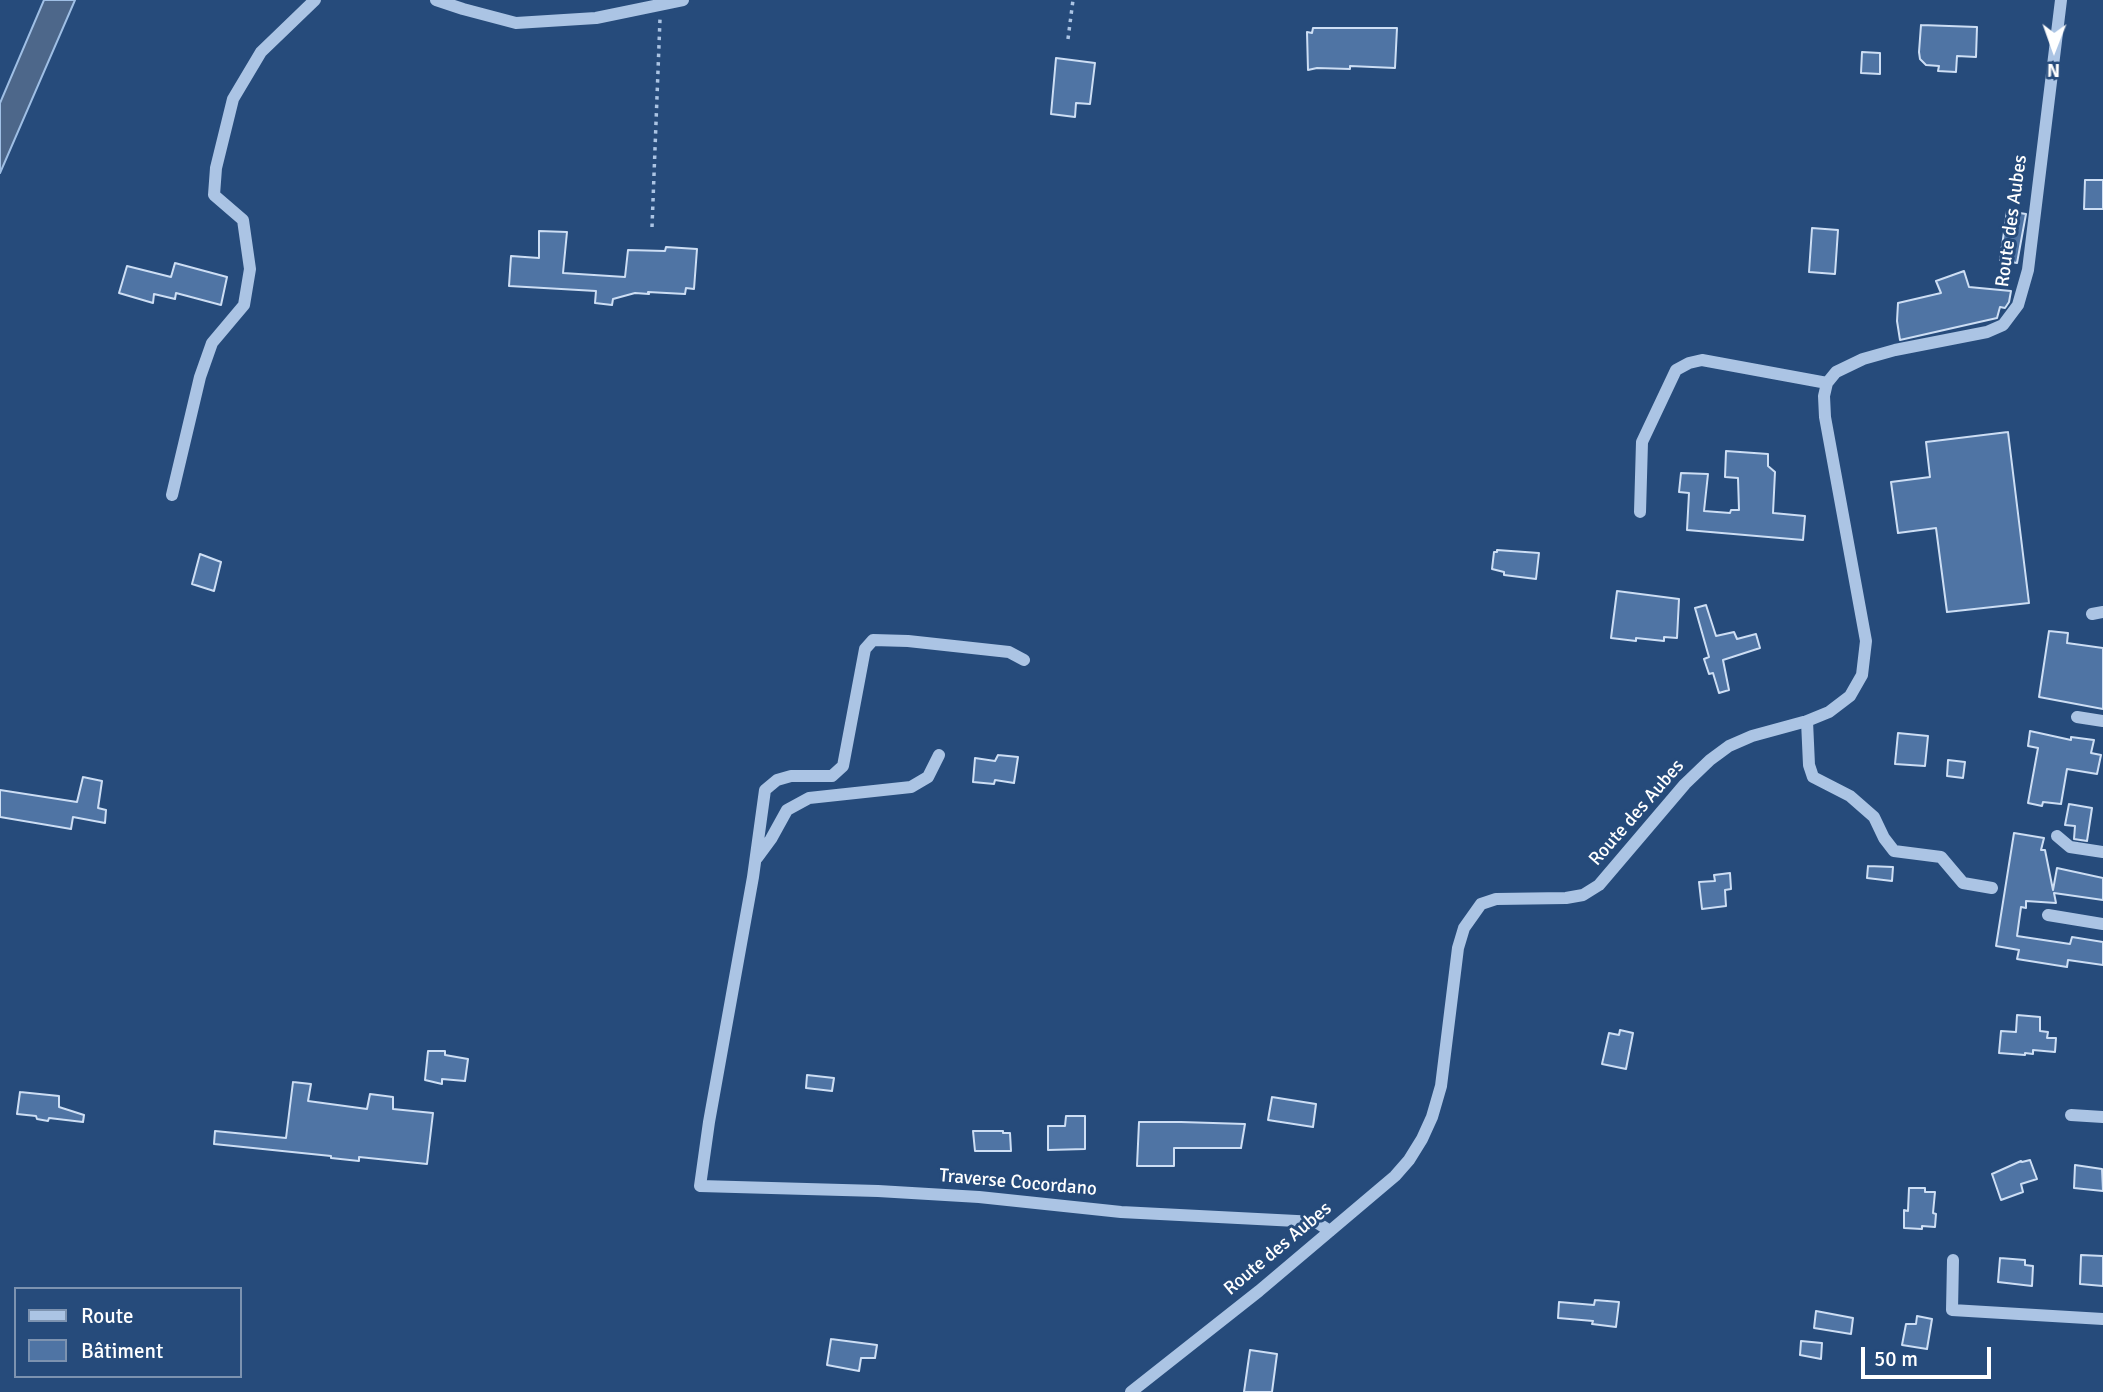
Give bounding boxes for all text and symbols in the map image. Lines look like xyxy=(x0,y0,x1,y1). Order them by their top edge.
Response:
north arrow xyxy=(2019,14,2089,84)
text: N xyxy=(2047,58,2060,82)
street label: Route des Aubes xyxy=(1991,153,2033,289)
street label: Route des Aubes xyxy=(1585,755,1689,871)
street label: Traverse Cocordano xyxy=(938,1165,1098,1201)
street label: Route des Aubes xyxy=(1220,1197,1336,1301)
legend xyxy=(14,1287,242,1378)
text: Route xyxy=(81,1303,133,1329)
scale bar xyxy=(1865,1332,1994,1376)
text: Bâtiment xyxy=(81,1338,163,1364)
text: 50 m xyxy=(1874,1346,1918,1372)

